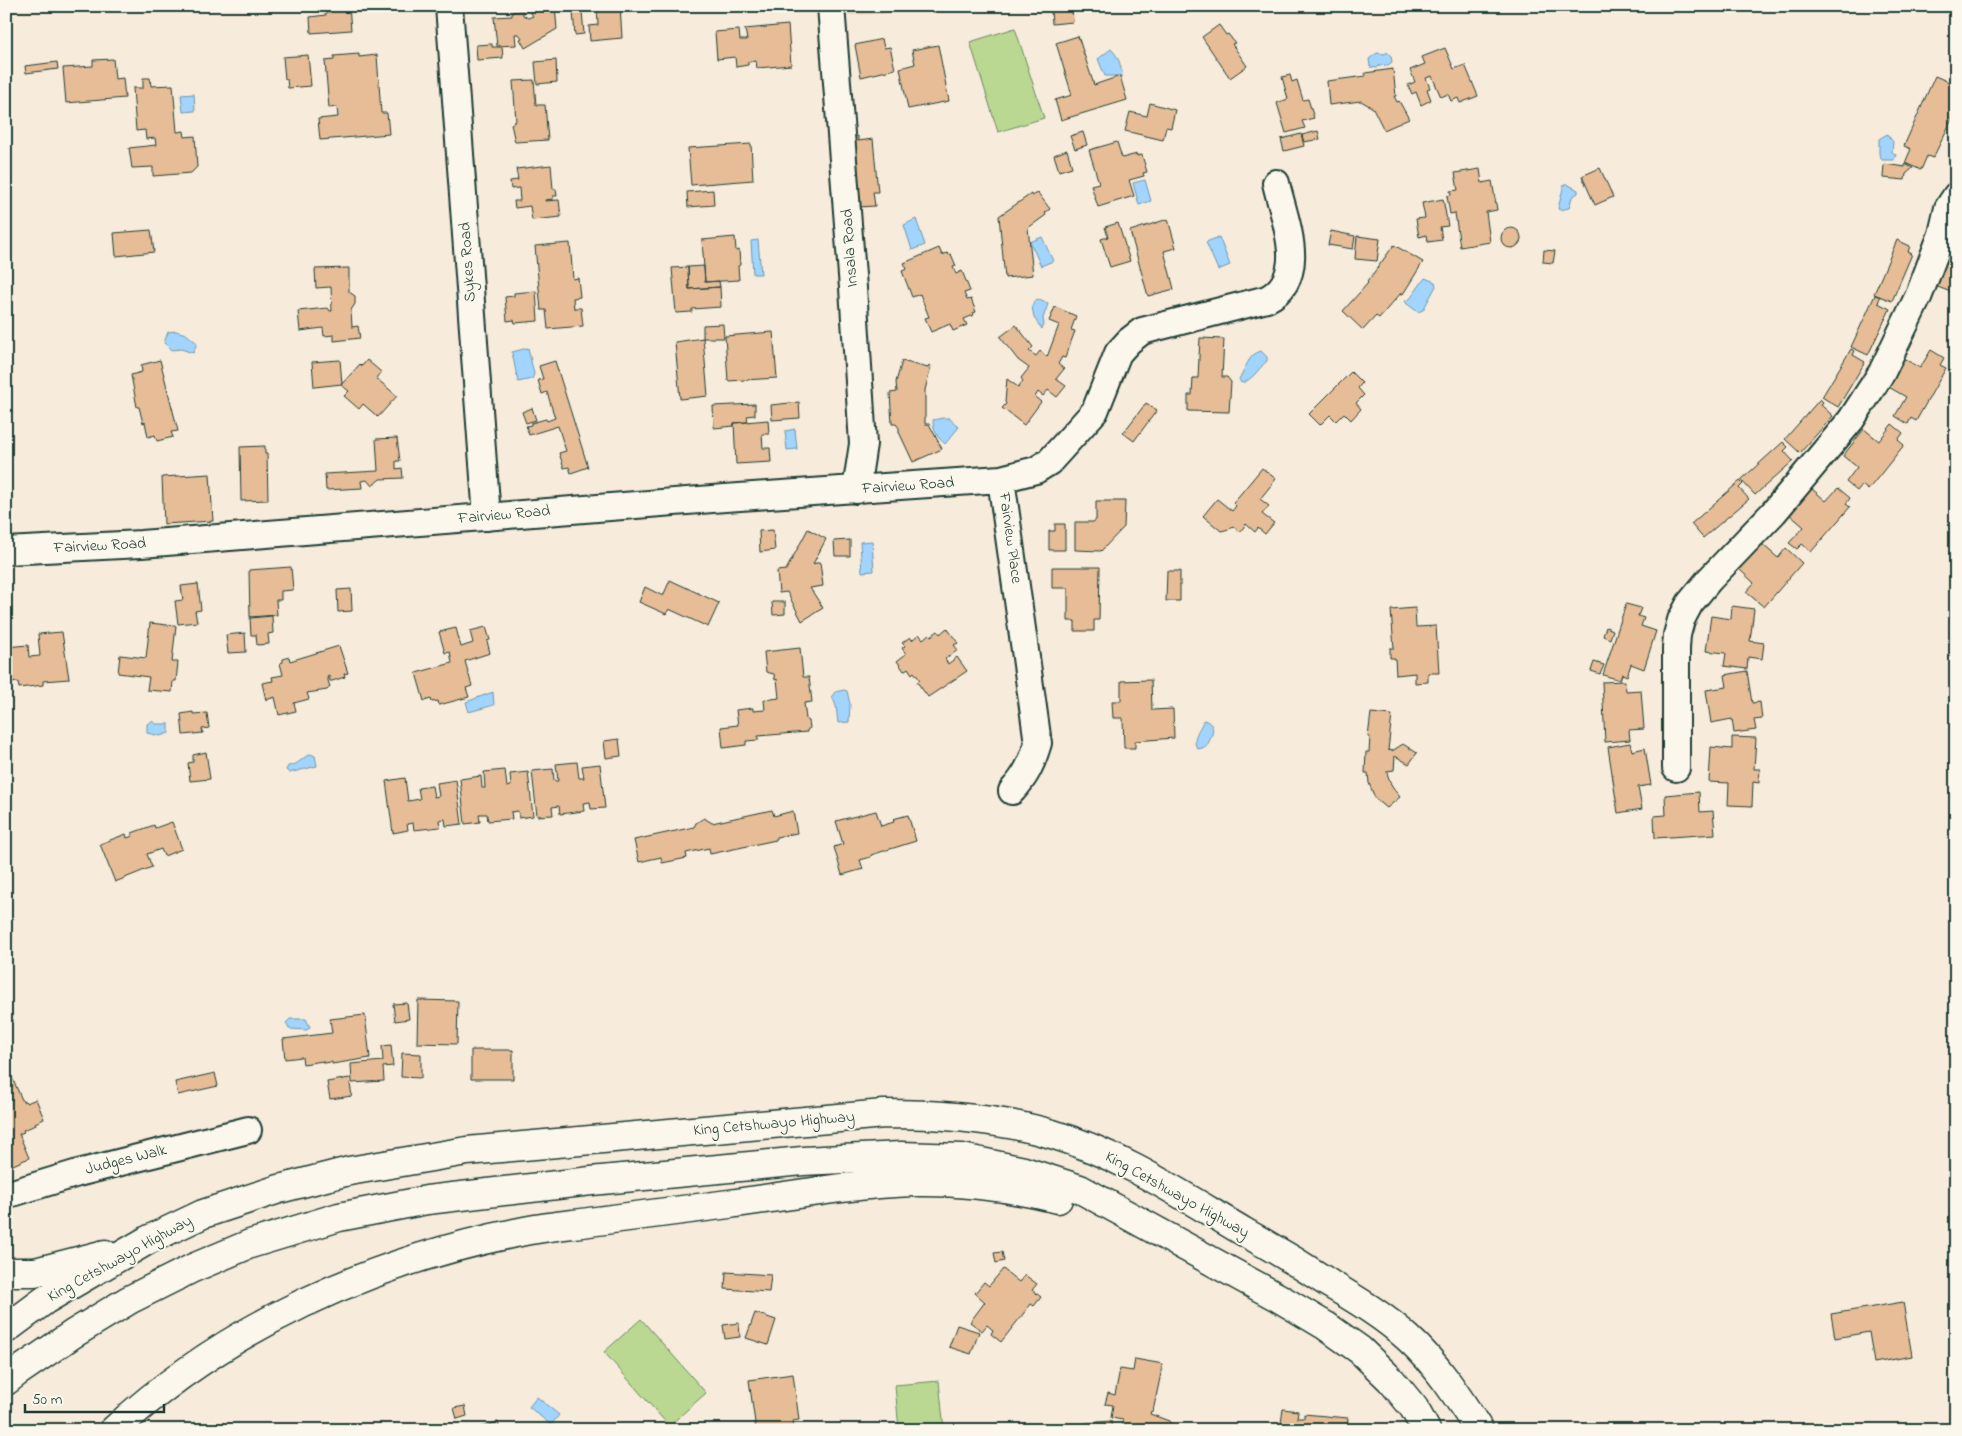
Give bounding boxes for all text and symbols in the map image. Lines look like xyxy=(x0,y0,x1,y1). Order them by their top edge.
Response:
street label: Insala Road xyxy=(835,208,865,288)
street label: Sykes Road xyxy=(453,221,483,303)
street label: Fairview Road xyxy=(860,471,955,501)
street label: Fairview Place xyxy=(992,490,1028,586)
street label: Fairview Road xyxy=(456,499,551,531)
street label: Fairview Road xyxy=(52,532,147,560)
street label: King Cetshwayo Highway xyxy=(692,1105,856,1143)
street label: Judges Walk xyxy=(83,1138,170,1182)
street label: King Cetshwayo Highway xyxy=(1100,1145,1254,1245)
street label: King Cetshwayo Highway xyxy=(43,1209,197,1309)
scale bar xyxy=(25,1381,164,1413)
text: 50 m xyxy=(32,1389,63,1411)

